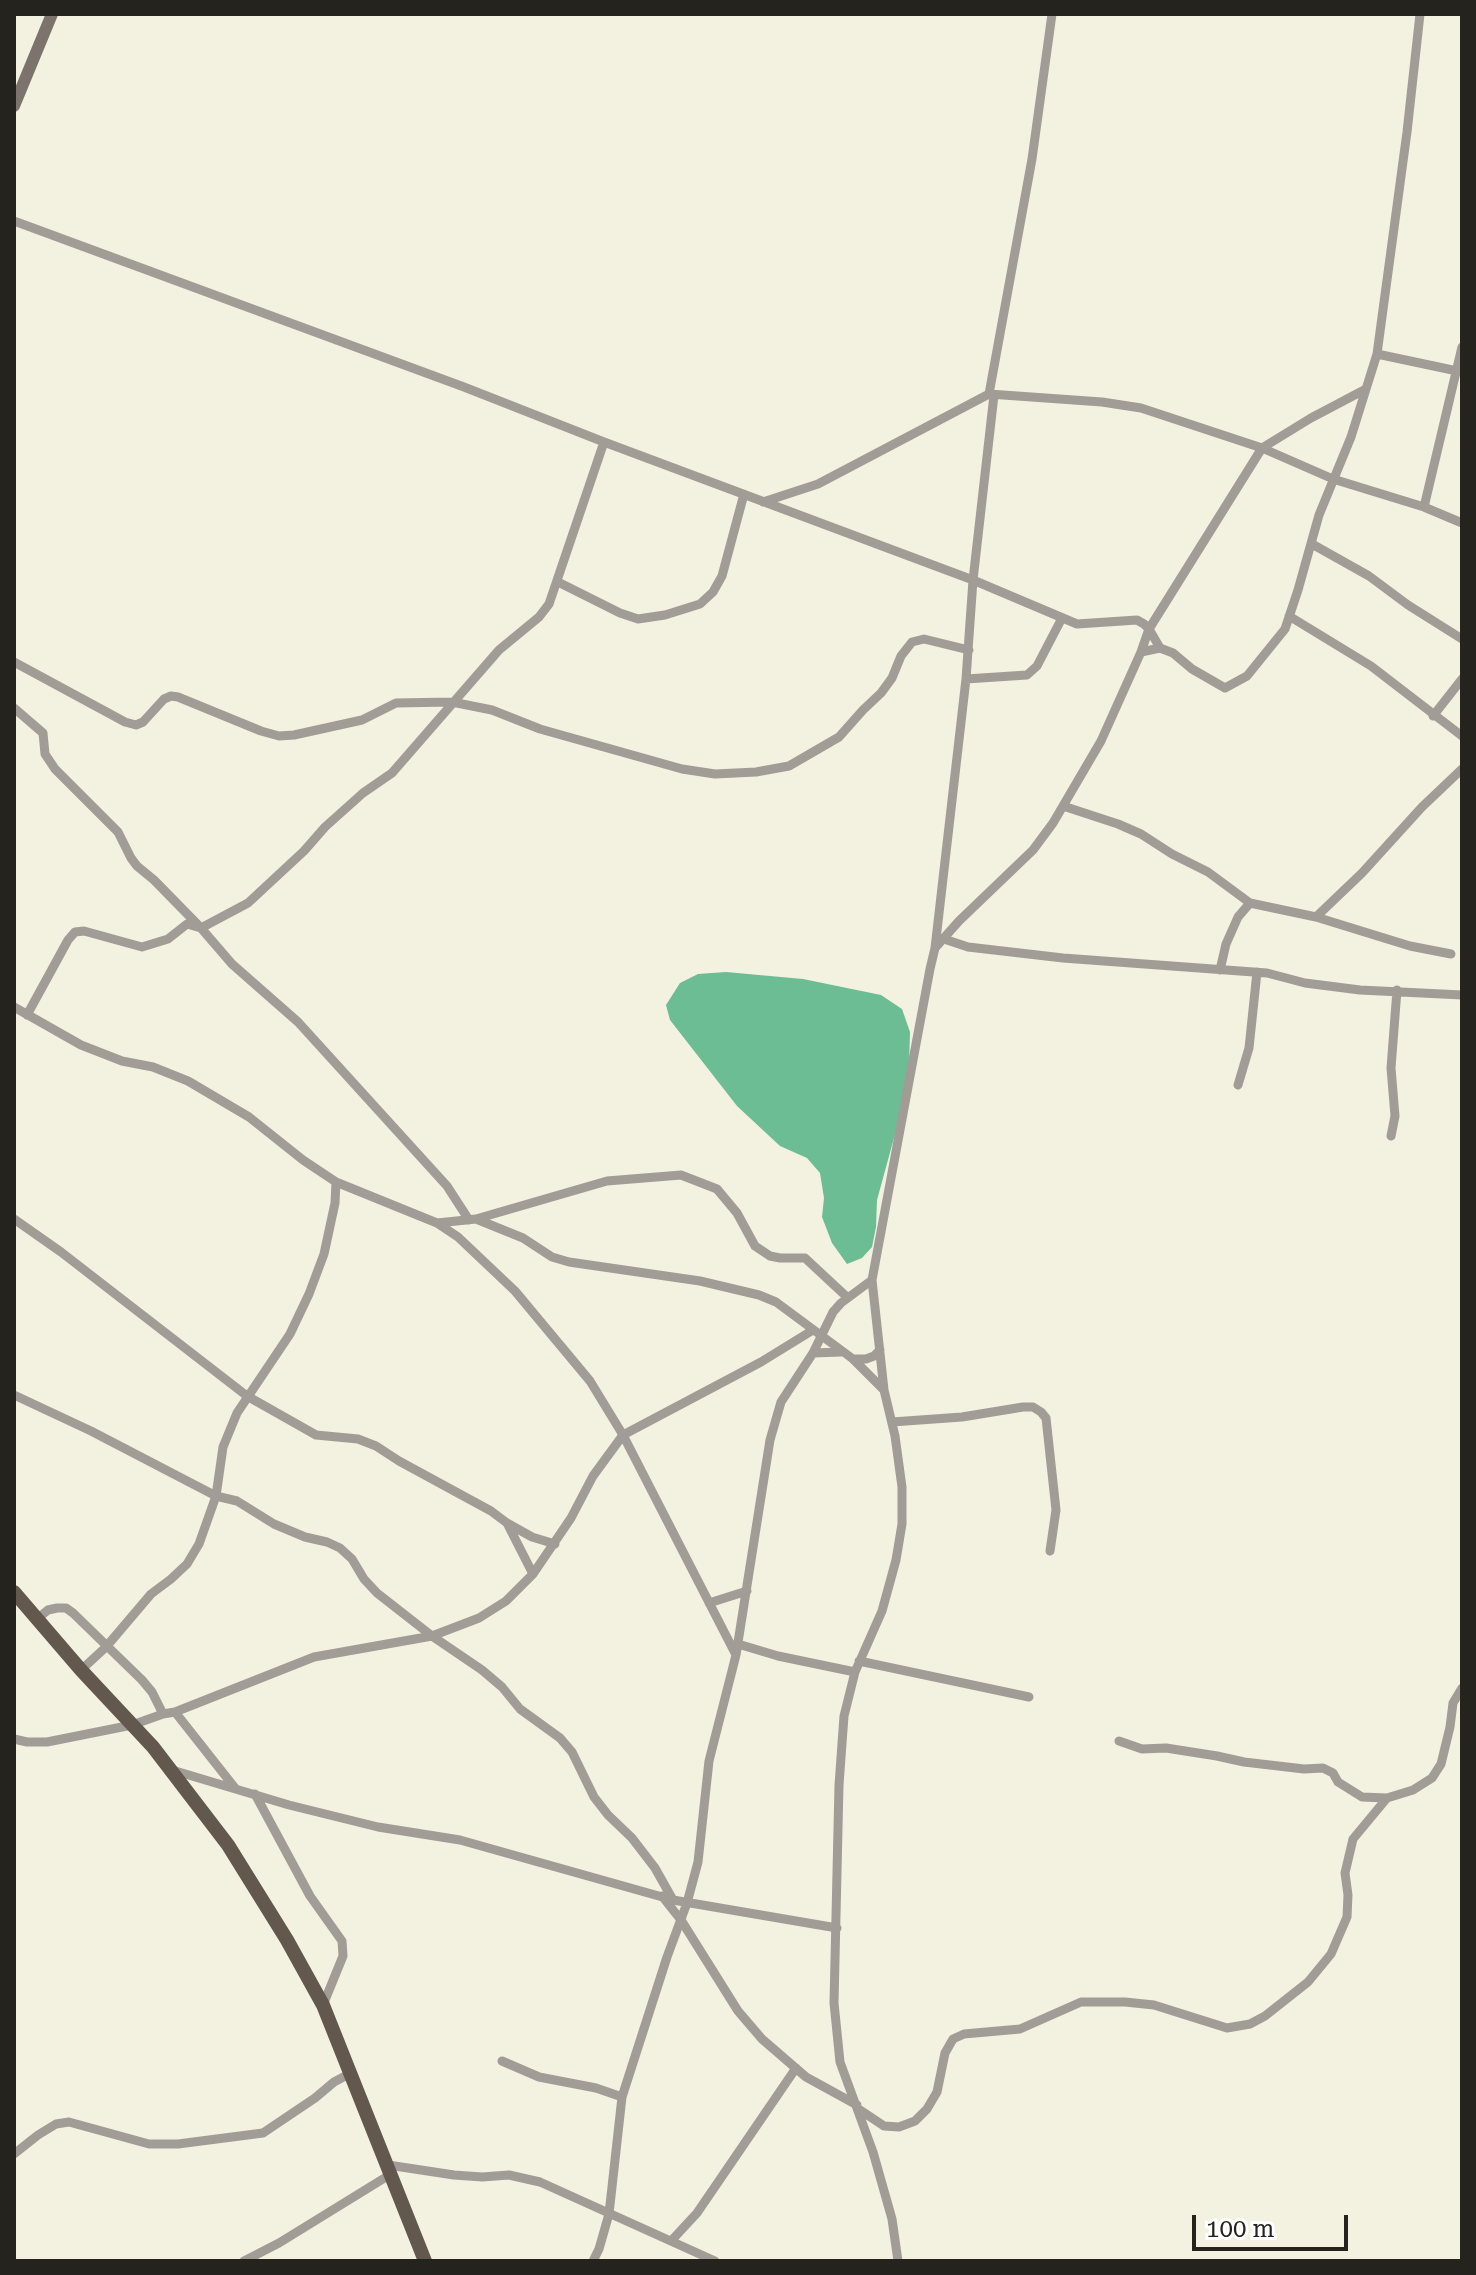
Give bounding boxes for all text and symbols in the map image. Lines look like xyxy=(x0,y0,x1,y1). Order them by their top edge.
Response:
scale bar xyxy=(1196,2199,1352,2249)
text: 100 m xyxy=(1206,2215,1274,2243)

